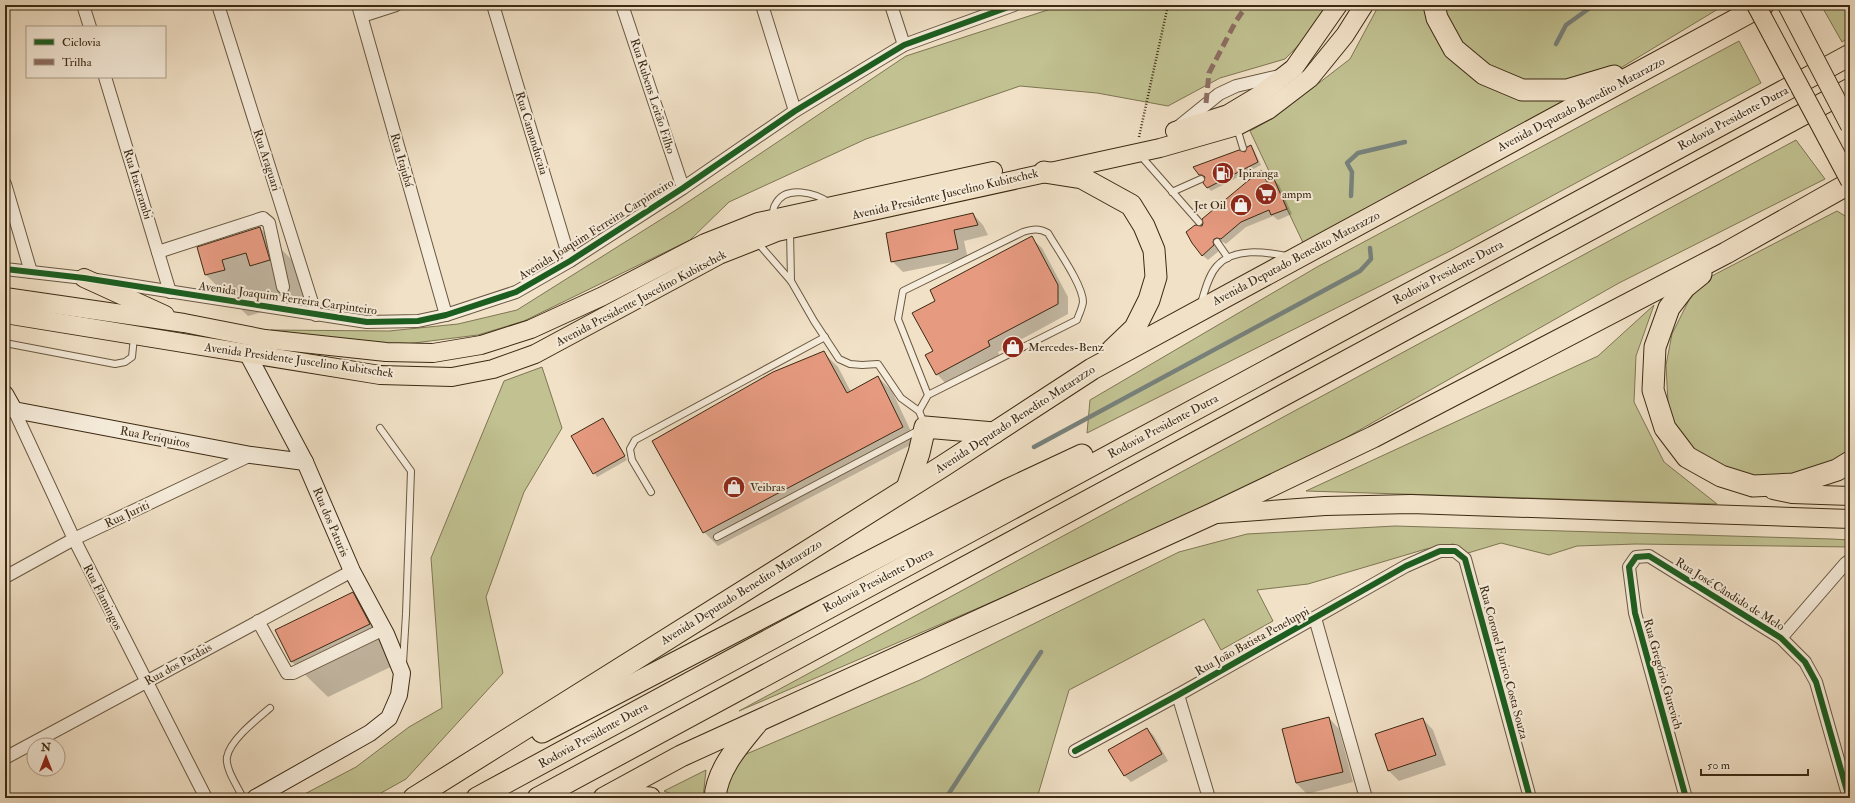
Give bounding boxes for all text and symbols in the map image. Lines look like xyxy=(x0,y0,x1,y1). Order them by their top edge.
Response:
legend xyxy=(26,26,166,78)
text: Ciclovia xyxy=(62,35,102,50)
street label: Rua Rubens Leitão Filho xyxy=(627,37,678,156)
street label: Avenida Deputado Benedito Matarazzo xyxy=(1494,54,1668,156)
text: Trilha xyxy=(62,55,93,70)
street label: Rodovia Presidente Dutra xyxy=(1675,82,1792,154)
street label: Rua Camanducaia xyxy=(512,90,552,178)
street label: Rua Araguari xyxy=(250,127,284,193)
street label: Rua Itajubá xyxy=(387,131,417,190)
street label: Rua Itacarambi xyxy=(120,147,155,221)
fuel station icon: Ipiranga xyxy=(1210,160,1236,186)
street label: Avenida Presidente Juscelino Kubitschek xyxy=(849,166,1040,223)
place label: Ipiranga xyxy=(1238,166,1279,181)
street label: Avenida Joaquim Ferreira Carpinteiro xyxy=(515,175,677,284)
supermarket icon: ampm xyxy=(1253,181,1279,207)
place label: ampm xyxy=(1282,187,1312,202)
shop icon: Jet Oil xyxy=(1228,192,1254,218)
place label: Jet Oil xyxy=(1193,198,1226,213)
street label: Avenida Deputado Benedito Matarazzo xyxy=(1209,208,1383,310)
street label: Rodovia Presidente Dutra xyxy=(1390,236,1507,308)
street label: Avenida Presidente Juscelino Kubitschek xyxy=(553,247,729,350)
street label: Avenida Joaquim Ferreira Carpinteiro xyxy=(197,278,378,318)
shop icon: Mercedes-Benz xyxy=(1000,334,1026,360)
street label: Avenida Presidente Juscelino Kubitschek xyxy=(202,340,395,381)
place label: Mercedes-Benz xyxy=(1028,340,1104,355)
street label: Avenida Deputado Benedito Matarazzo xyxy=(932,362,1098,477)
street label: Rodovia Presidente Dutra xyxy=(1105,390,1222,462)
street label: Rua Periquitos xyxy=(119,423,191,452)
shop icon: Veibras xyxy=(721,474,747,500)
place label: Veibras xyxy=(750,480,785,495)
street label: Rua dos Paturis xyxy=(309,485,352,559)
street label: Rua Juriti xyxy=(102,498,152,531)
street label: Avenida Deputado Benedito Matarazzo xyxy=(657,536,825,649)
street label: Rodovia Presidente Dutra xyxy=(820,544,937,616)
street label: Rua José Cândido de Melo xyxy=(1672,555,1787,634)
street label: Rua Flamingos xyxy=(79,562,126,633)
street label: Rua Coronel Eurico Costa Souza xyxy=(1476,584,1532,742)
street label: Rua João Batista Peneluppi xyxy=(1192,604,1312,679)
street label: Rua Gregório Gurevich xyxy=(1640,617,1686,732)
street label: Rua dos Pardais xyxy=(142,640,215,689)
street label: Rodovia Presidente Dutra xyxy=(536,699,652,772)
north arrow xyxy=(26,737,66,777)
text: N xyxy=(40,741,52,754)
scale bar xyxy=(1701,751,1808,777)
text: 50 m xyxy=(1707,758,1731,773)

